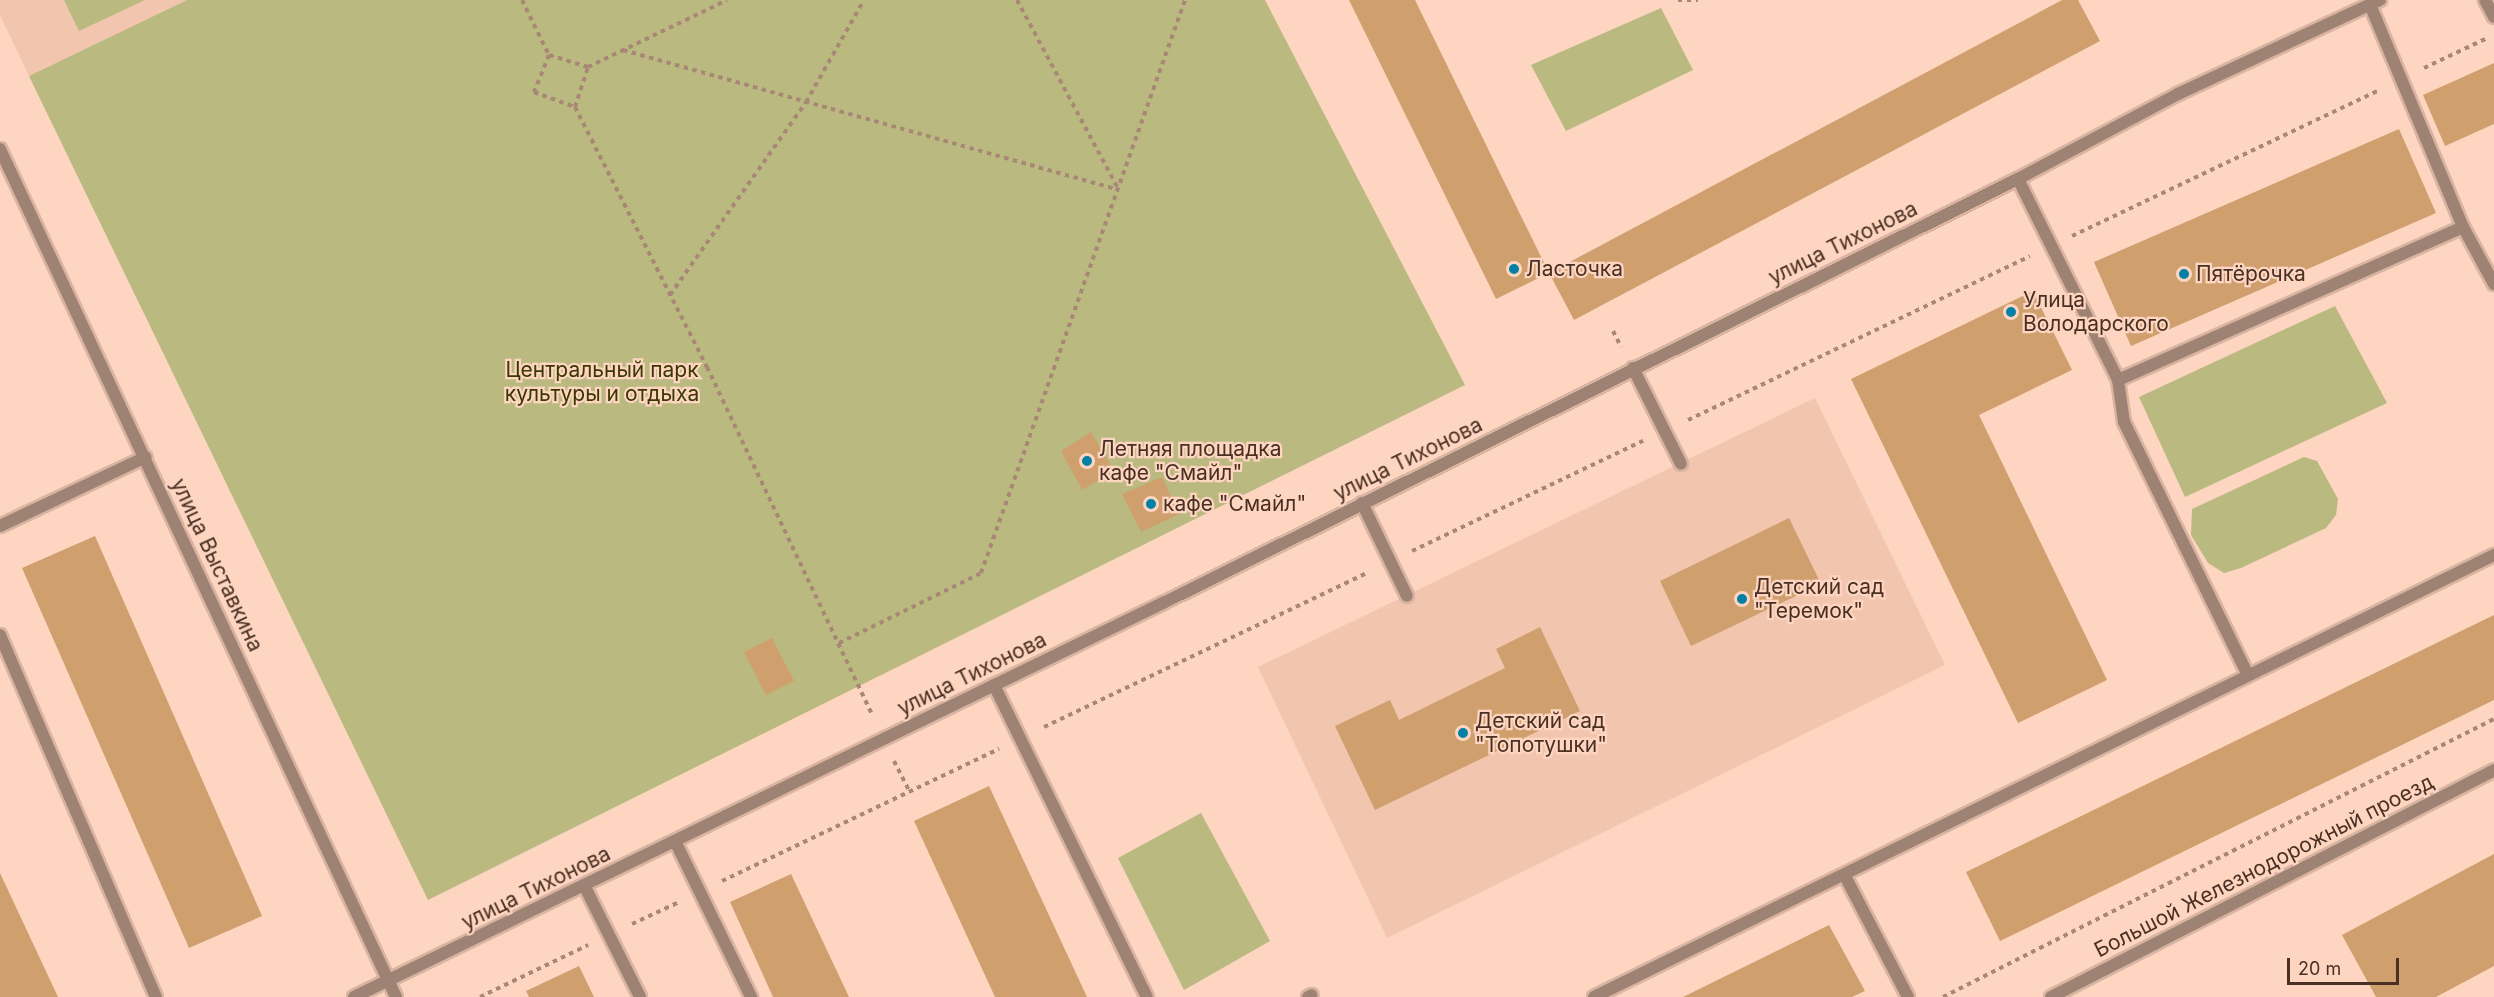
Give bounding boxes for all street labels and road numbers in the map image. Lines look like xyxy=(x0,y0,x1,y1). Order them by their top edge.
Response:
street label: улица Тихонова xyxy=(1764,196,1922,290)
street label: улица Тихонова xyxy=(1329,412,1487,506)
street label: улица Выставкина xyxy=(166,474,268,656)
street label: улица Тихонова xyxy=(893,627,1051,721)
street label: Большой Железнодорожный проезд xyxy=(2090,769,2438,963)
street label: улица Тихонова xyxy=(457,841,615,935)

